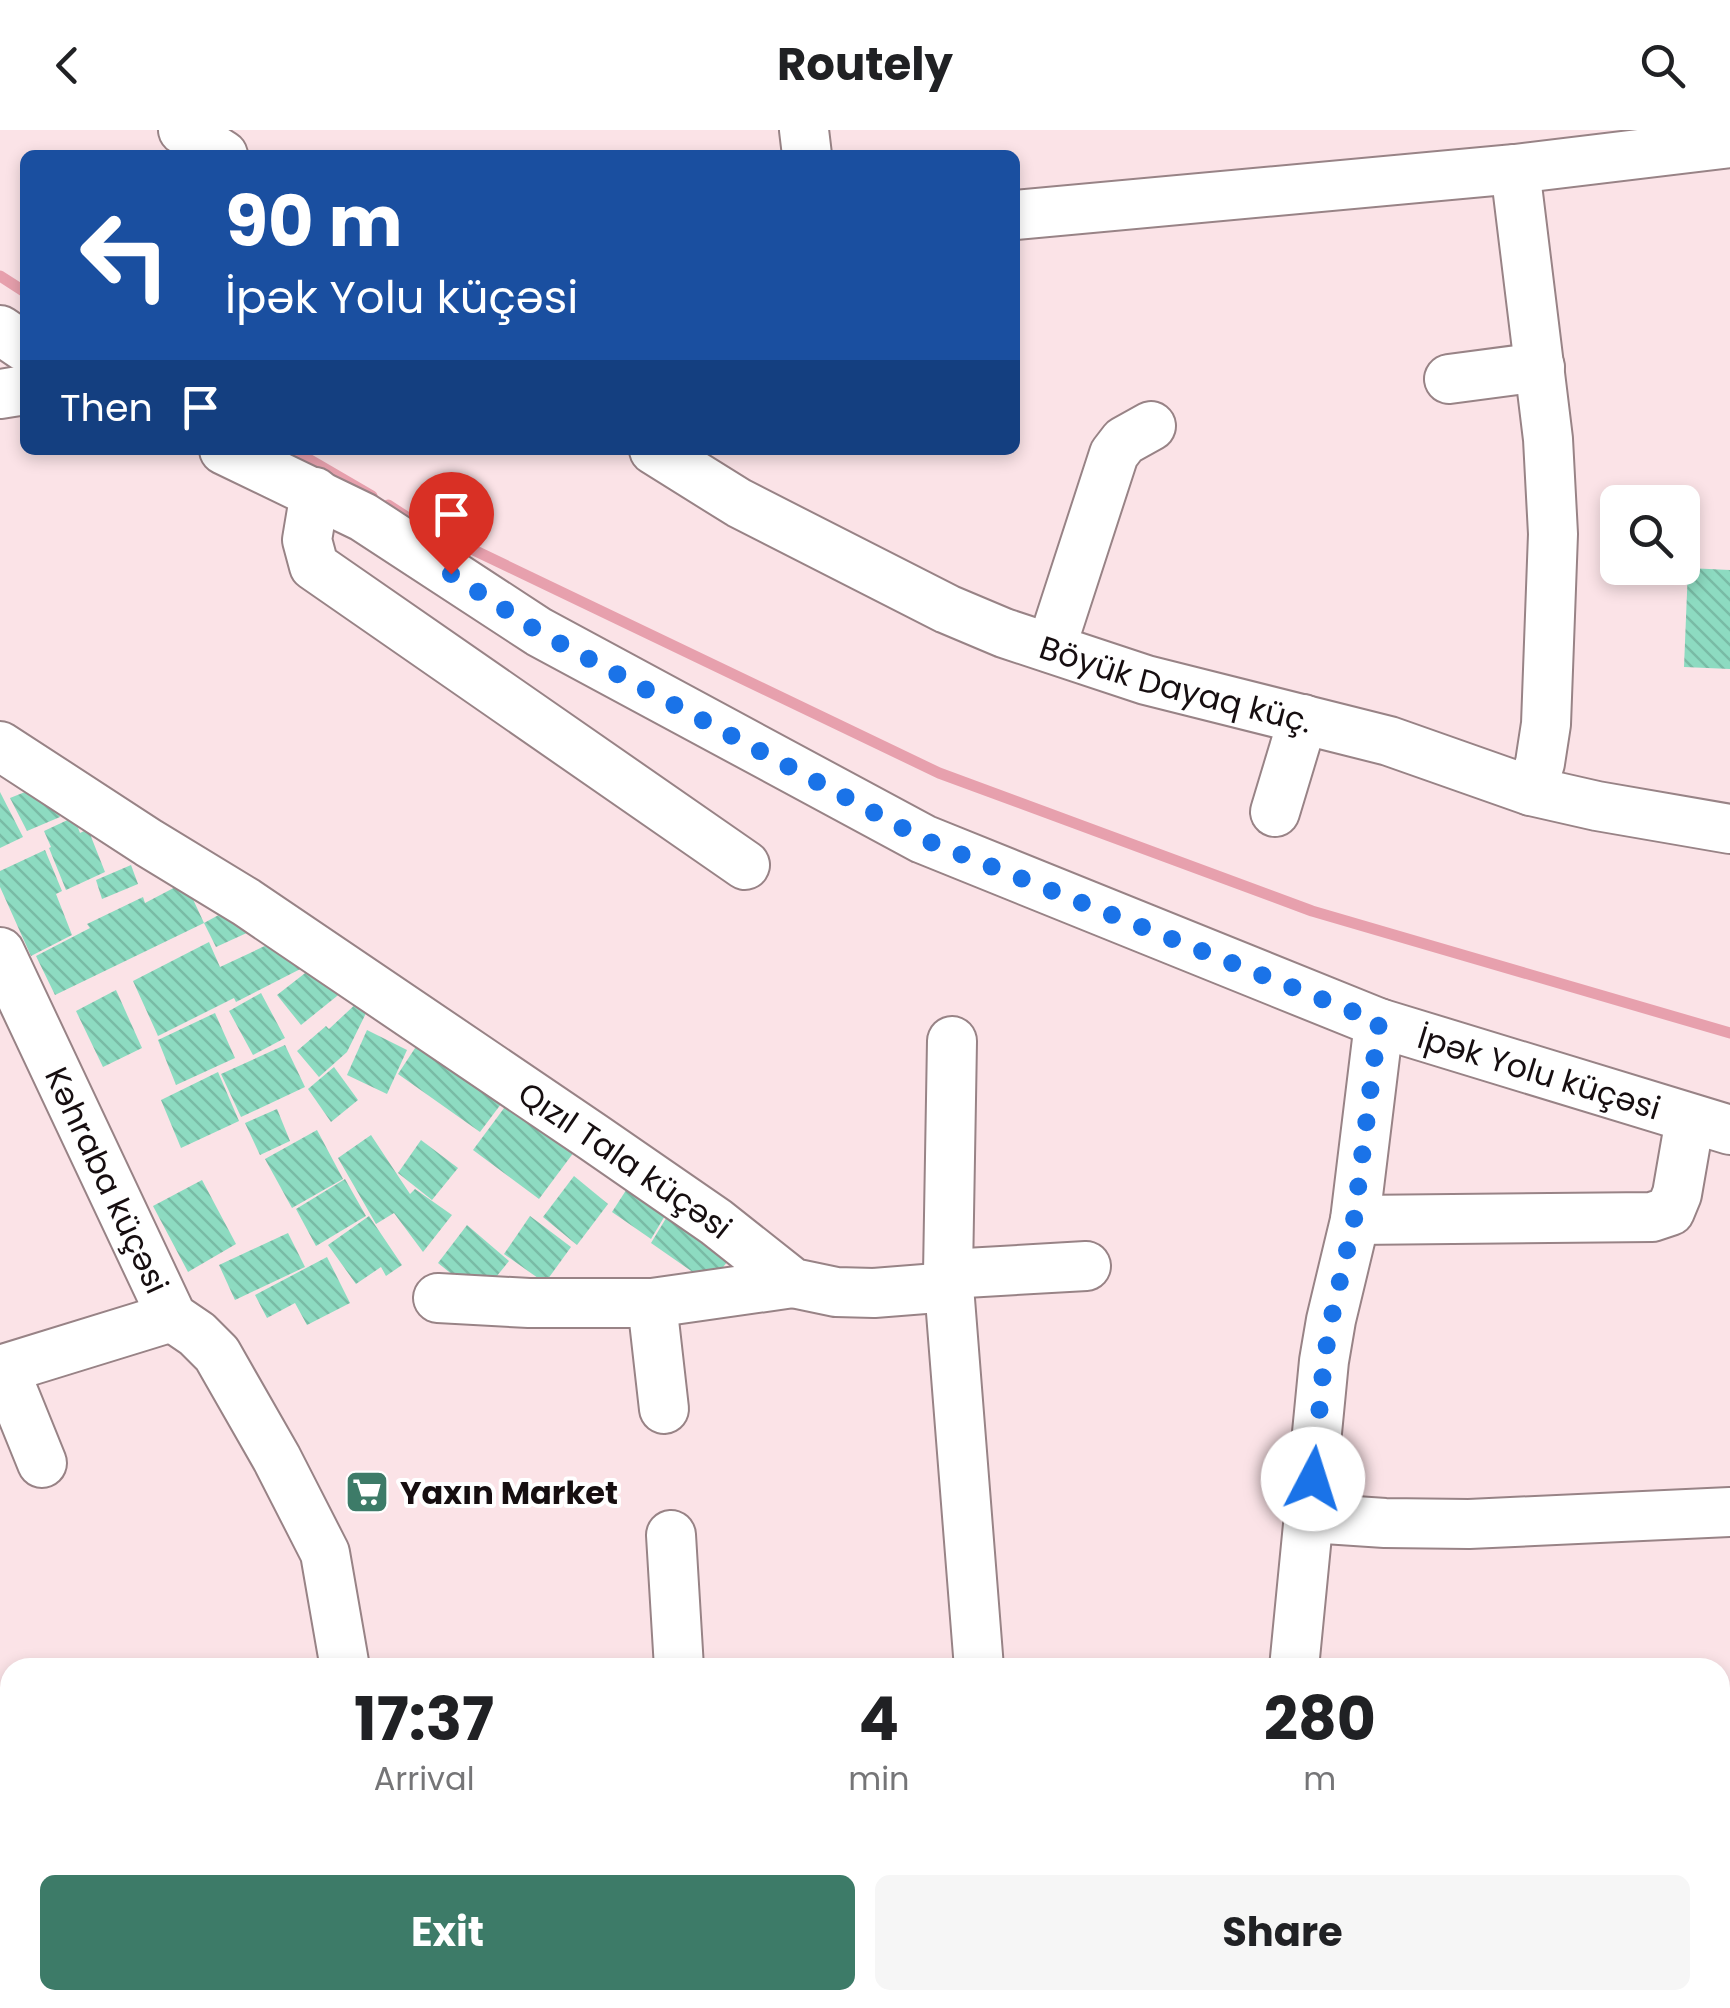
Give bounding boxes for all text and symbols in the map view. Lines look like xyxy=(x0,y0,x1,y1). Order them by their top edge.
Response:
text: Routely xyxy=(777,33,953,96)
icon: back xyxy=(40,38,95,93)
icon: search xyxy=(1635,38,1690,93)
text: 90 m xyxy=(225,172,403,271)
icon: left xyxy=(60,190,190,320)
text: İpək Yolu küçəsi xyxy=(225,266,578,329)
icon: arrive xyxy=(173,380,228,435)
text: Then xyxy=(60,381,153,434)
pin xyxy=(409,472,494,575)
map controls xyxy=(1600,485,1700,585)
button: search xyxy=(1600,485,1700,585)
icon: arrive xyxy=(424,487,479,542)
street label: Böyük Dayaq küç. xyxy=(1034,624,1317,743)
street label: İpək Yolu küçəsi xyxy=(1412,1014,1666,1130)
street label: Kəhraba küçəsi xyxy=(35,1059,180,1301)
street label: Qızıl Tala küçəsi xyxy=(510,1071,742,1249)
position arrow xyxy=(1261,1427,1365,1531)
supermarket icon: Yaxın Market xyxy=(344,1469,390,1515)
place label: Yaxın Market xyxy=(400,1470,618,1515)
text: 17:37 xyxy=(354,1677,494,1761)
text: 4 xyxy=(859,1677,899,1761)
text: 280 xyxy=(1264,1677,1376,1761)
text: Arrival xyxy=(374,1756,475,1801)
text: min xyxy=(848,1756,910,1801)
text: m xyxy=(1303,1756,1336,1801)
button: Exit xyxy=(40,1875,855,1990)
button: Share xyxy=(875,1875,1690,1990)

